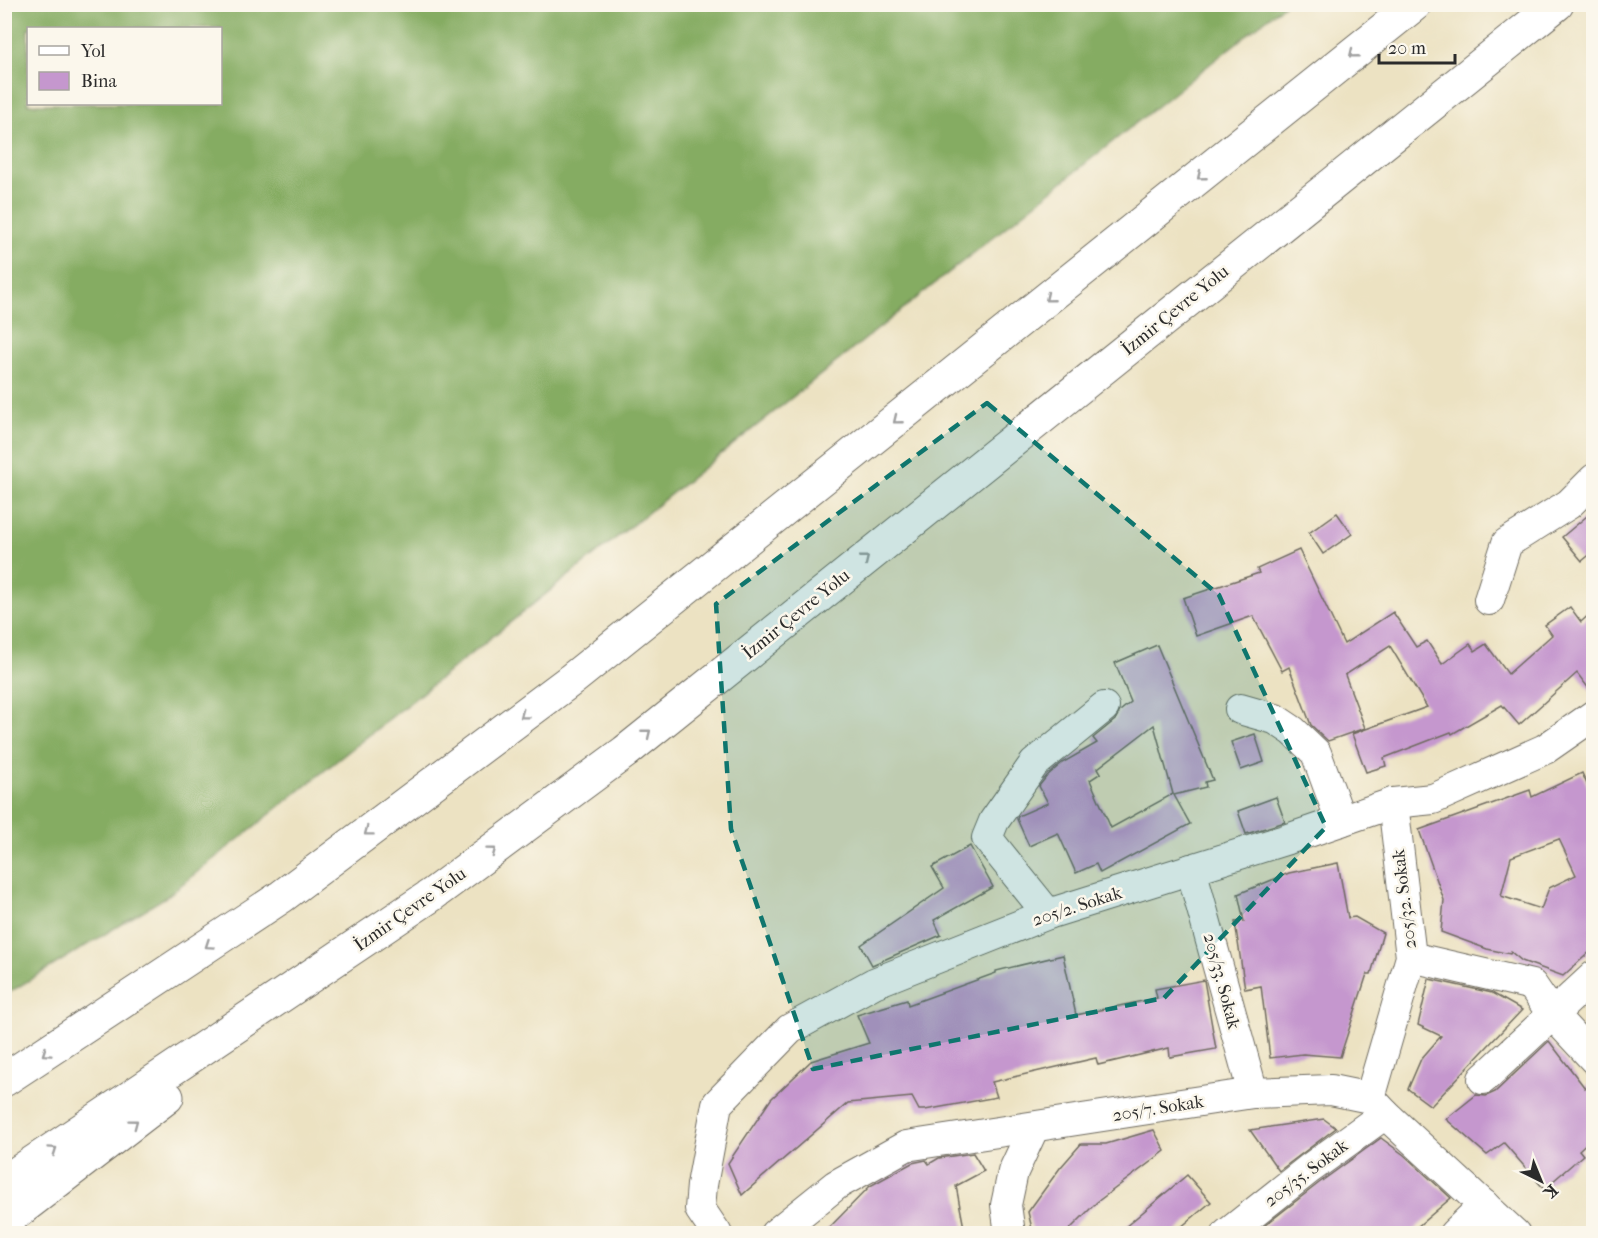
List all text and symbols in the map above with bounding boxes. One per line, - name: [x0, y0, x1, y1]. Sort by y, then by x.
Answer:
- legend: [27, 27, 222, 105]
- scale bar: [1379, 27, 1456, 65]
- text: 20 m: [1388, 38, 1426, 59]
- text: Yol: [80, 41, 106, 62]
- one-way arrow: [1349, 47, 1360, 58]
- text: Bina: [81, 71, 117, 92]
- one-way arrow: [1197, 169, 1208, 180]
- street label: İzmir Çevre Yolu: [1117, 260, 1234, 361]
- one-way arrow: [1045, 290, 1056, 301]
- one-way arrow: [892, 412, 903, 423]
- one-way arrow: [858, 555, 869, 566]
- street label: İzmir Çevre Yolu: [738, 564, 855, 665]
- one-way arrow: [519, 708, 530, 719]
- one-way arrow: [641, 730, 652, 741]
- one-way arrow: [363, 825, 374, 836]
- one-way arrow: [485, 847, 496, 858]
- street label: 205/32. Sokak: [1388, 847, 1421, 950]
- street label: İzmir Çevre Yolu: [350, 862, 471, 957]
- street label: 205/2. Sokak: [1030, 882, 1125, 931]
- street label: 205/33. Sokak: [1199, 931, 1245, 1032]
- one-way arrow: [204, 938, 215, 949]
- one-way arrow: [42, 1045, 52, 1057]
- street label: 205/7. Sokak: [1111, 1091, 1206, 1126]
- one-way arrow: [128, 1119, 139, 1130]
- street label: 205/35. Sokak: [1260, 1135, 1353, 1212]
- one-way arrow: [47, 1145, 57, 1157]
- north arrow: [1511, 1151, 1571, 1211]
- text: K: [1539, 1181, 1562, 1203]

